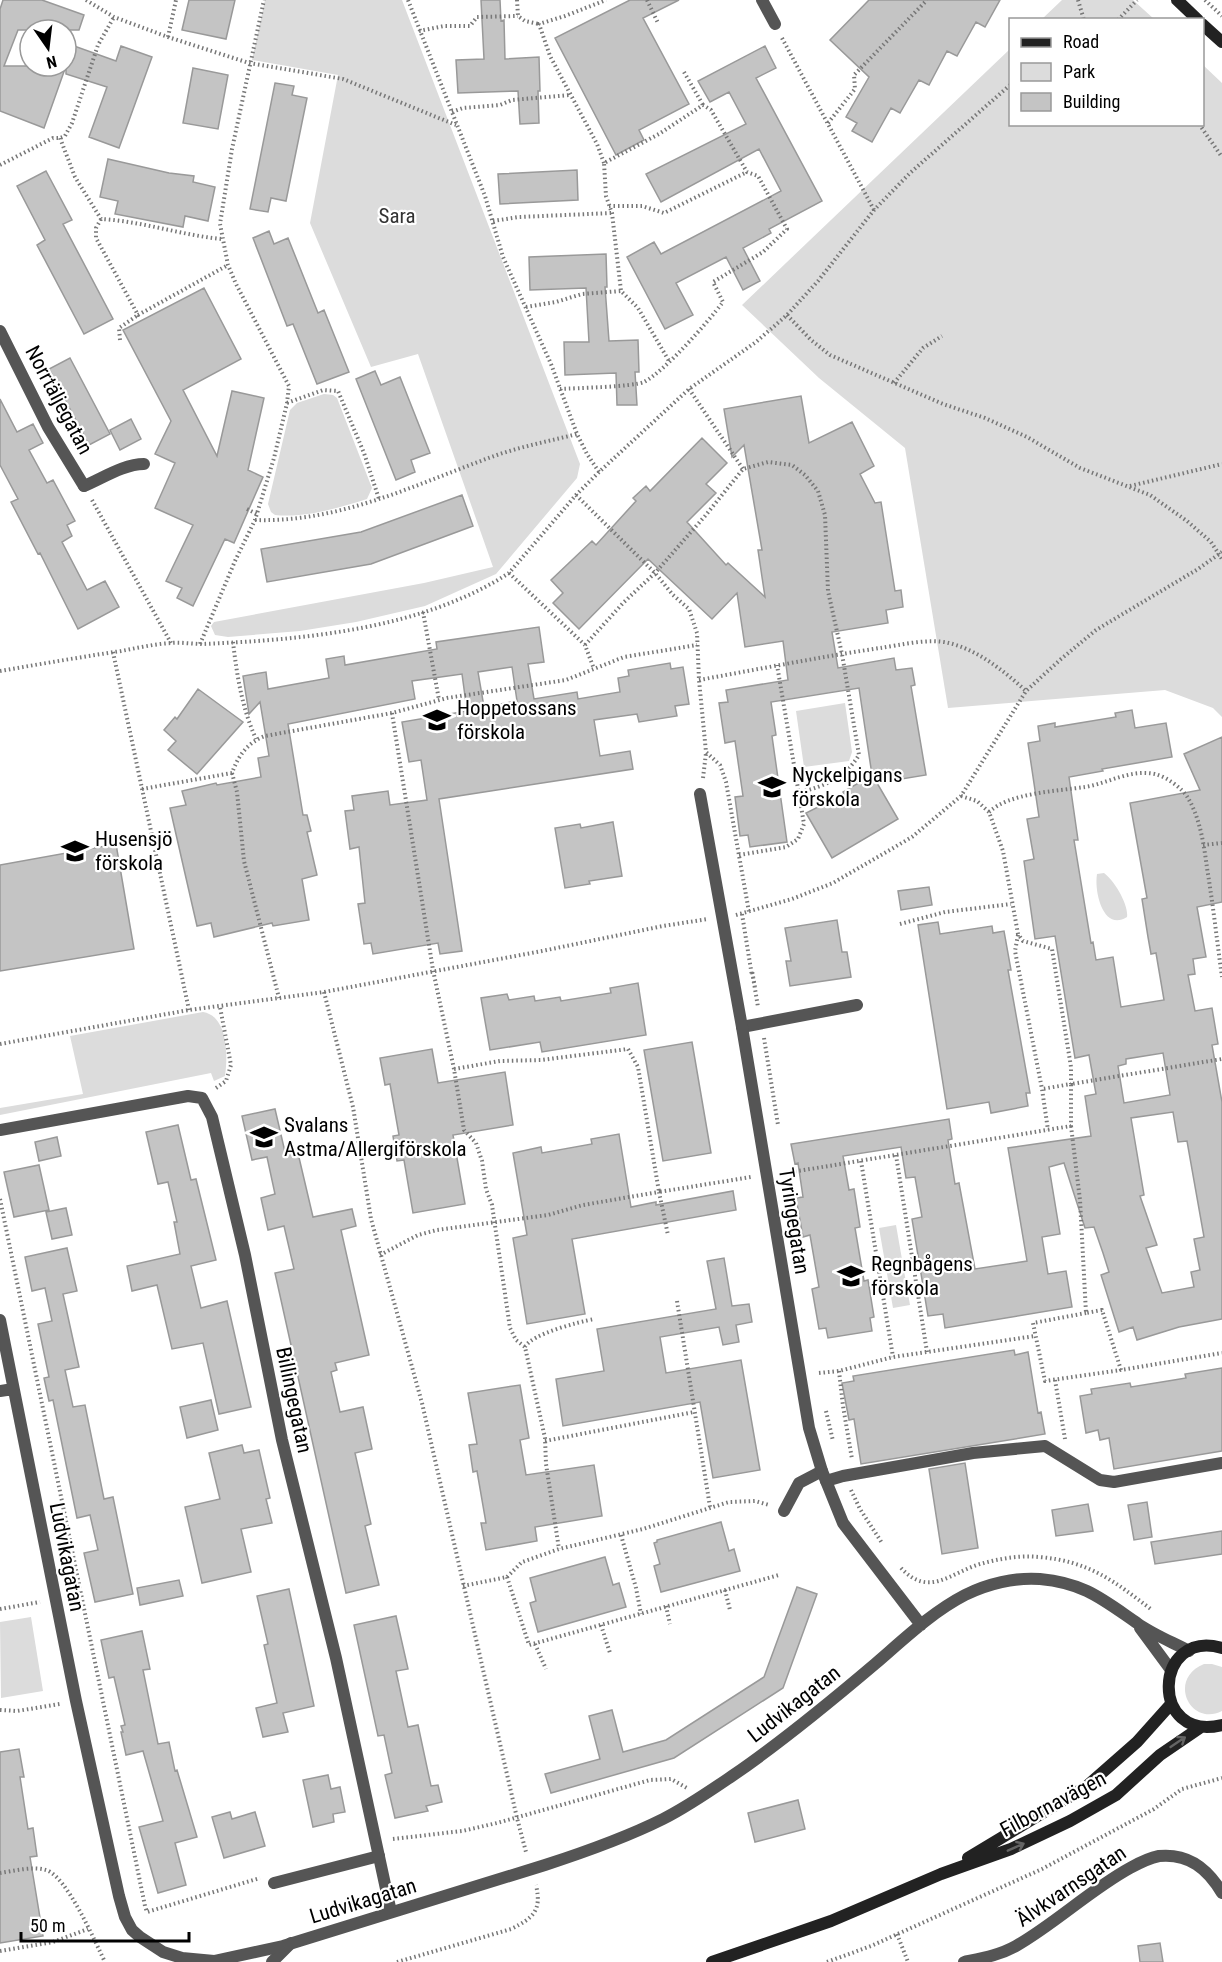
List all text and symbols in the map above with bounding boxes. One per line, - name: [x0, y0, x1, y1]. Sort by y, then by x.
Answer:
- north arrow: [18, 18, 78, 78]
- legend: [1009, 18, 1204, 126]
- text: Road: [1063, 31, 1099, 52]
- text: N: [44, 52, 59, 72]
- text: Park: [1063, 61, 1095, 82]
- text: Building: [1063, 91, 1120, 112]
- park label: Sara: [379, 204, 416, 228]
- street label: Norrtäljegatan: [20, 342, 98, 458]
- place label: Hoppetossans förskola: [457, 696, 577, 744]
- school or university icon: Hoppetossans förskola: [422, 705, 452, 735]
- place label: Nyckelpigans förskola: [792, 763, 903, 811]
- school or university icon: Nyckelpigans förskola: [757, 772, 787, 802]
- place label: Husensjö förskola: [95, 827, 173, 875]
- school or university icon: Husensjö förskola: [60, 836, 90, 866]
- place label: Svalans Astma/Allergiförskola: [284, 1113, 467, 1161]
- school or university icon: Svalans Astma/Allergiförskola: [249, 1122, 279, 1152]
- street label: Tyringegatan: [774, 1166, 814, 1276]
- place label: Regnbågens förskola: [871, 1252, 973, 1300]
- school or university icon: Regnbågens förskola: [836, 1261, 866, 1291]
- street label: Billingegatan: [271, 1345, 317, 1455]
- street label: Ludvikagatan: [45, 1501, 89, 1613]
- street label: Ludvikagatan: [743, 1661, 845, 1747]
- one-way arrow: [1170, 1736, 1186, 1748]
- street label: Filbornavägen: [996, 1766, 1110, 1842]
- one-way arrow: [1006, 1840, 1024, 1852]
- street label: Älvkvarnsgatan: [1012, 1840, 1130, 1932]
- street label: Ludvikagatan: [307, 1873, 419, 1929]
- scale bar: [21, 1905, 189, 1943]
- text: 50 m: [30, 1915, 65, 1936]

